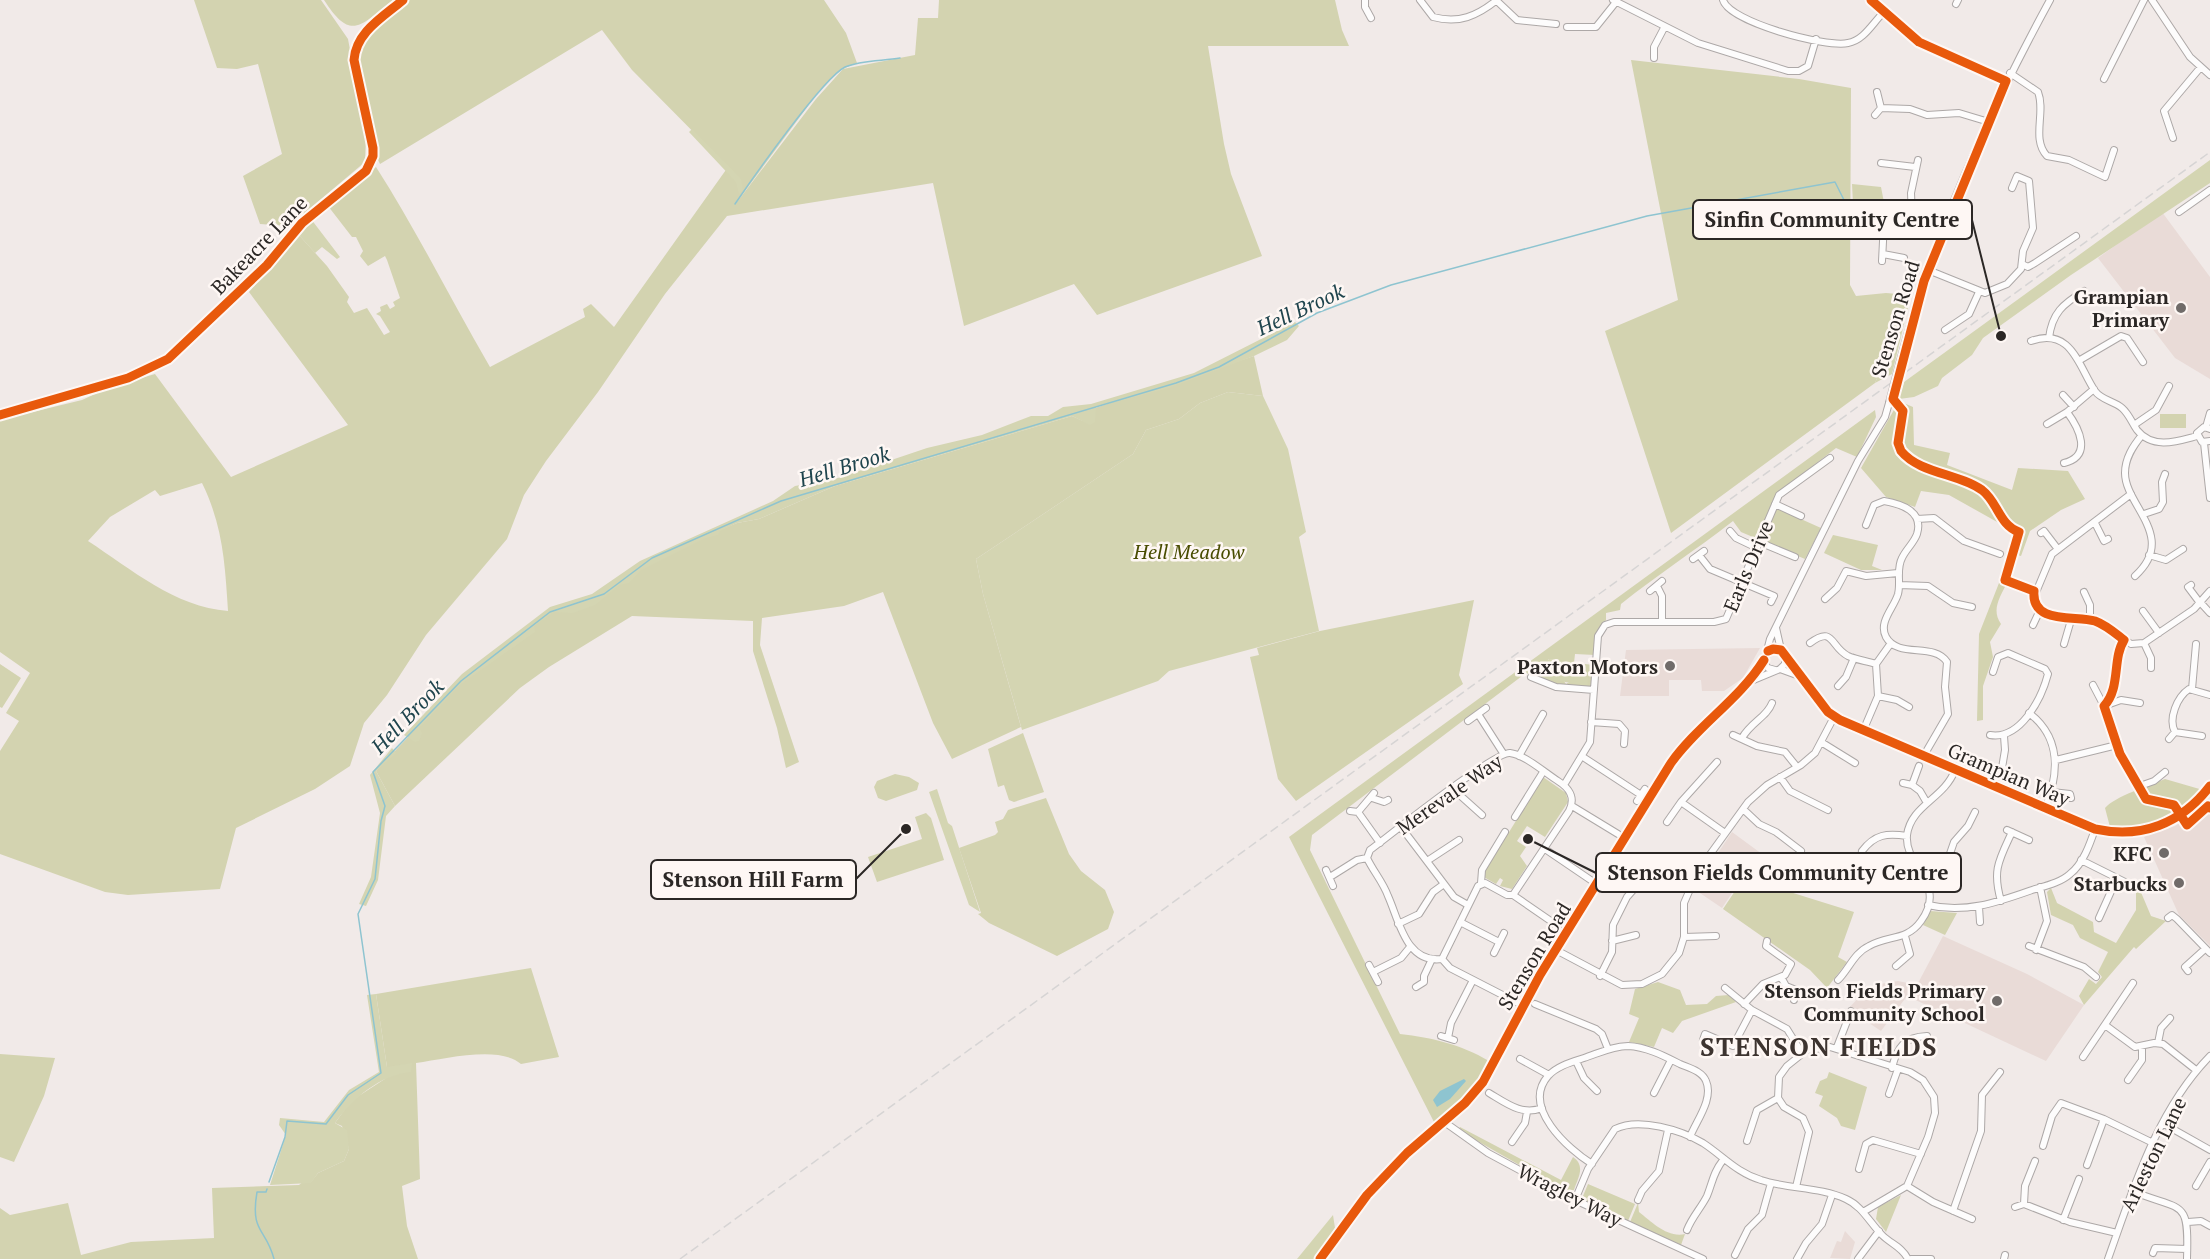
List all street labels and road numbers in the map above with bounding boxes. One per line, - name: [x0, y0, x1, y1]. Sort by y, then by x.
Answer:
- street label: Bakeacre Lane: [205, 190, 313, 300]
- street label: Stenson Road: [1864, 257, 1926, 381]
- street label: Earls Drive: [1717, 516, 1779, 616]
- street label: Grampian Way: [1944, 736, 2075, 812]
- street label: Merevale Way: [1391, 747, 1508, 840]
- street label: Stenson Road: [1491, 897, 1577, 1015]
- street label: Arleston Lane: [2114, 1092, 2192, 1216]
- street label: Wragley Way: [1513, 1157, 1628, 1233]

